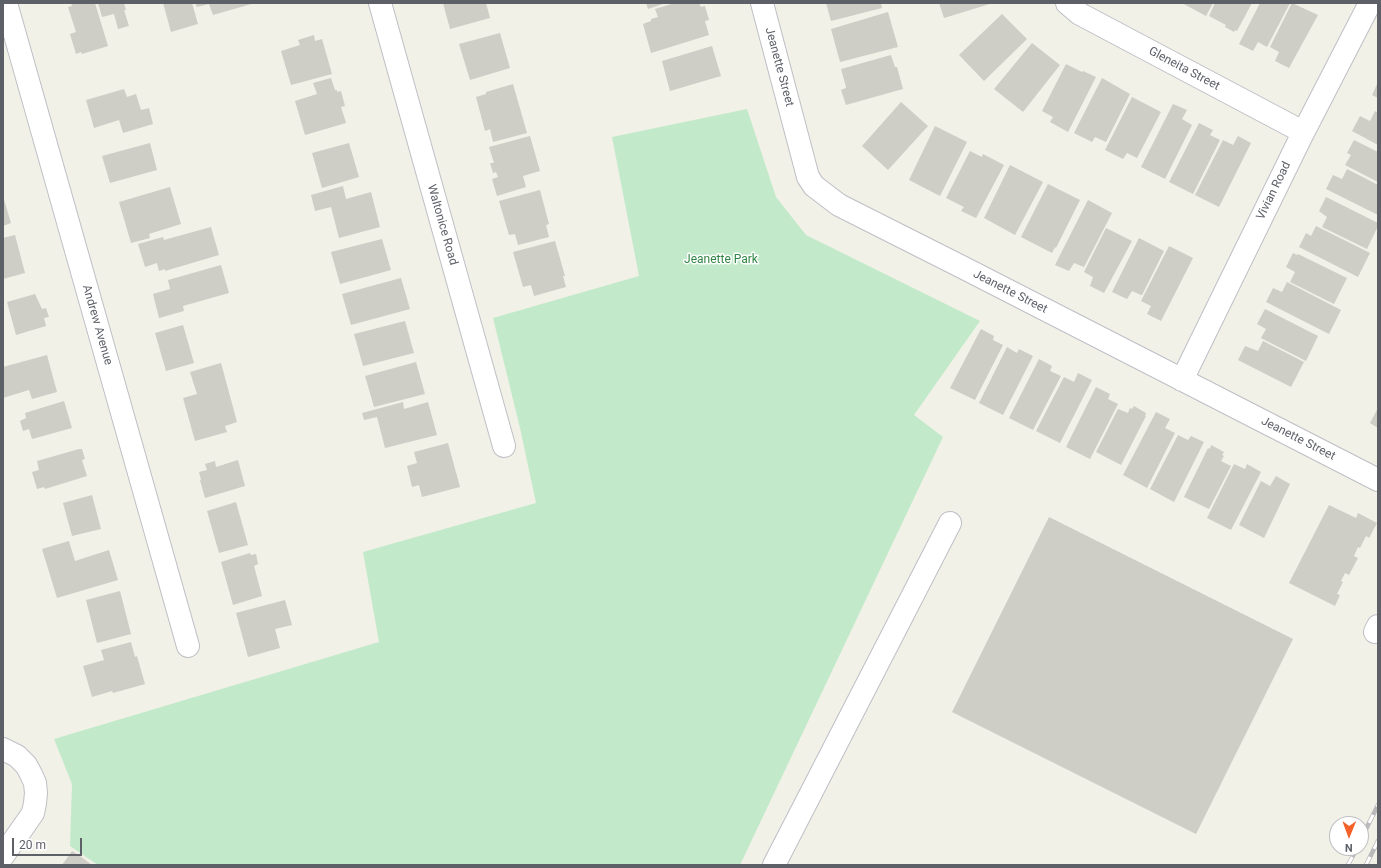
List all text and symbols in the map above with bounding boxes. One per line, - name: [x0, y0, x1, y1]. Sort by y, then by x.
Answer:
- street label: Jeanette Street: [762, 26, 796, 108]
- street label: Gleneita Street: [1146, 44, 1222, 94]
- street label: Vivian Road: [1254, 160, 1294, 222]
- street label: Waltonice Road: [424, 183, 460, 267]
- park label: Jeanette Park: [684, 253, 758, 267]
- street label: Jeanette Street: [970, 267, 1050, 317]
- street label: Andrew Avenue: [79, 283, 115, 367]
- street label: Jeanette Street: [1258, 414, 1338, 464]
- north arrow: [1329, 816, 1369, 856]
- scale bar: [14, 830, 84, 856]
- text: 20 m: [19, 838, 46, 852]
- text: N: [1345, 841, 1353, 854]

